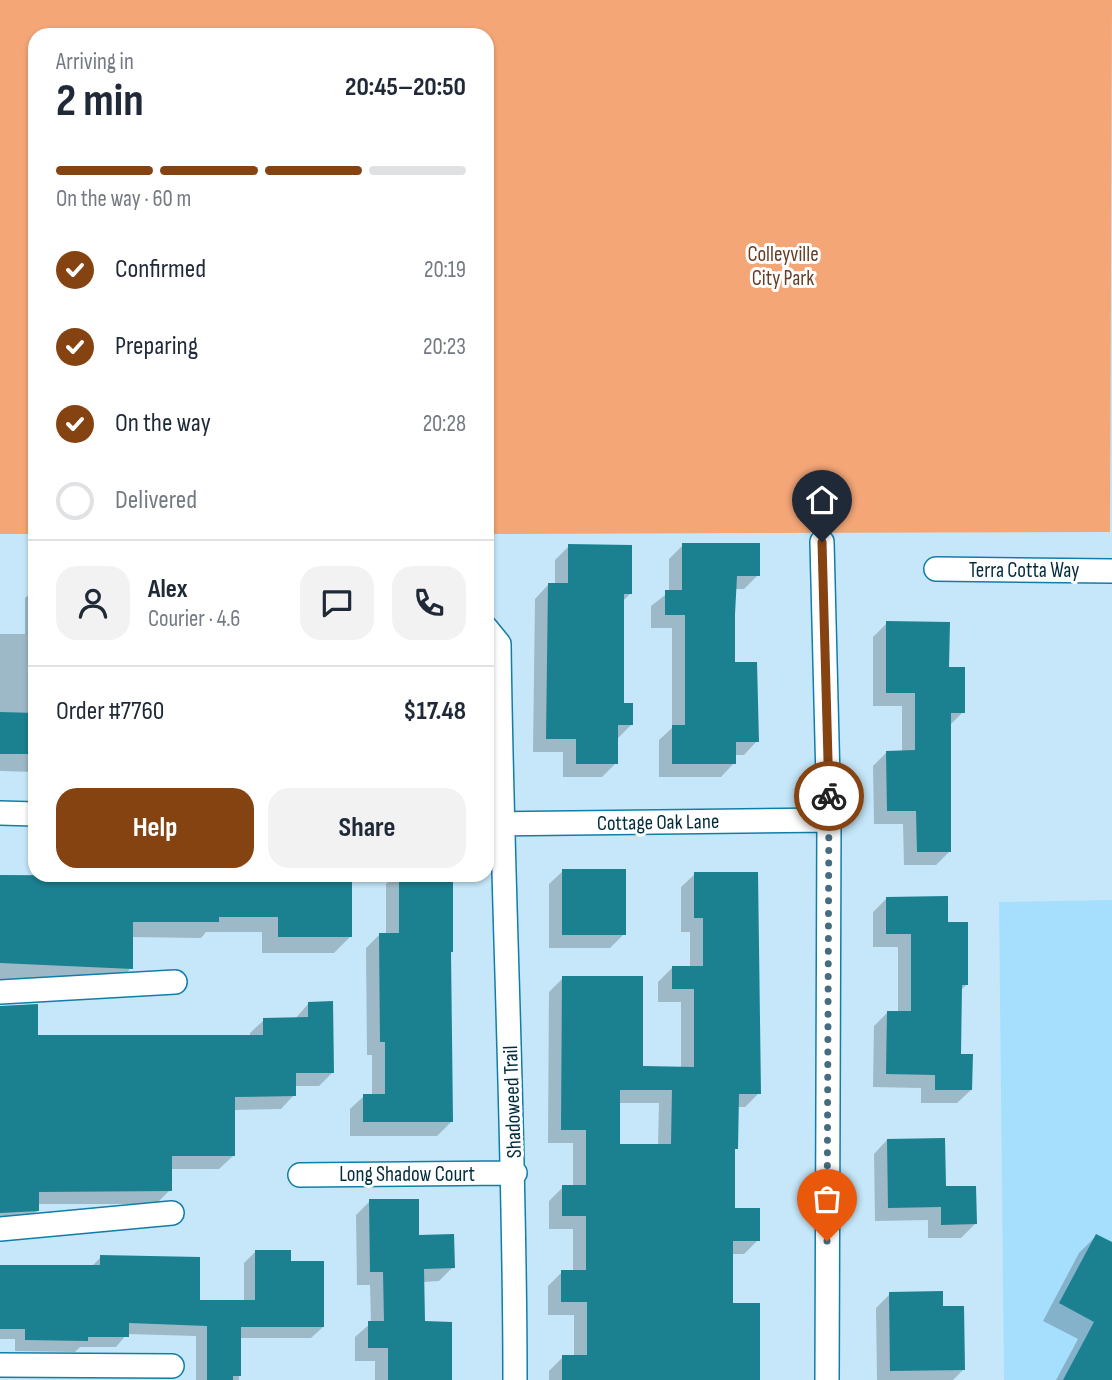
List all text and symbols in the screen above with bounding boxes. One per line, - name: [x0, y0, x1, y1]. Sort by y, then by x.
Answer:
- text: Arriving in: [56, 48, 134, 76]
- text: 20:45–20:50: [345, 72, 466, 103]
- text: 2 min: [56, 74, 144, 129]
- text: On the way · 60 m: [56, 185, 191, 213]
- park label: Colleyville City Park: [747, 242, 819, 291]
- icon: check: [56, 251, 94, 289]
- text: Confirmed: [115, 254, 206, 285]
- text: 20:19: [424, 256, 466, 284]
- icon: check: [56, 328, 94, 366]
- text: Preparing: [115, 331, 198, 362]
- text: 20:23: [423, 333, 466, 361]
- icon: check: [56, 405, 94, 443]
- text: On the way: [115, 408, 211, 439]
- text: 20:28: [423, 410, 466, 438]
- pin: [792, 470, 852, 542]
- icon: home: [803, 481, 841, 519]
- text: Delivered: [115, 485, 197, 516]
- street label: Terra Cotta Way: [969, 558, 1079, 583]
- button: person: [56, 566, 130, 640]
- button: chat: [300, 566, 374, 640]
- button: phone: [392, 566, 466, 640]
- text: Alex: [148, 574, 188, 605]
- text: Courier · 4.6: [148, 605, 240, 633]
- text: Order #7760: [56, 696, 164, 727]
- text: $17.48: [403, 696, 466, 727]
- courier: [794, 761, 864, 831]
- icon: bike: [810, 777, 848, 815]
- button: Help: [56, 788, 254, 868]
- button: Share: [268, 788, 466, 868]
- street label: Cottage Oak Lane: [597, 809, 719, 836]
- street label: Shadoweed Trail: [498, 1045, 527, 1159]
- street label: Long Shadow Court: [339, 1162, 475, 1187]
- pin: [797, 1169, 857, 1241]
- icon: bag: [808, 1180, 846, 1218]

